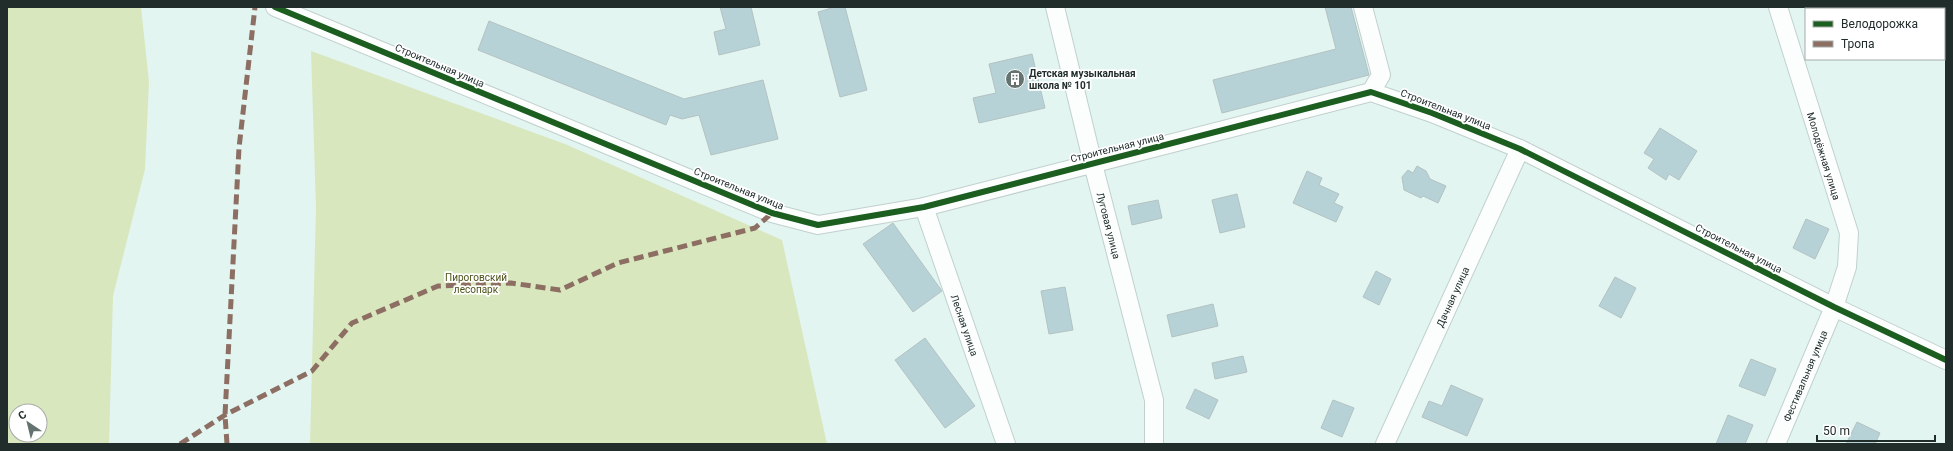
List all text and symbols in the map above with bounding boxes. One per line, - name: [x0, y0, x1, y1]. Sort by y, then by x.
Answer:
- legend: [1805, 8, 1945, 60]
- text: Велодорожка: [1841, 17, 1918, 31]
- text: Тропа: [1841, 37, 1875, 51]
- street label: Строительная улица: [393, 42, 486, 89]
- building icon: Детская музыкальная школа № 101: [1004, 68, 1026, 90]
- place label: Детская музыкальная школа № 101: [1029, 68, 1136, 91]
- street label: Строительная улица: [1399, 87, 1493, 132]
- street label: Молодёжная улица: [1805, 111, 1842, 201]
- street label: Строительная улица: [1069, 131, 1165, 164]
- street label: Строительная улица: [692, 165, 785, 212]
- street label: Луговая улица: [1095, 191, 1122, 260]
- street label: Строительная улица: [1694, 222, 1784, 275]
- street label: Дачная улица: [1434, 265, 1471, 329]
- park label: Пироговский лесопарк: [445, 272, 507, 295]
- street label: Лесная улица: [949, 293, 980, 357]
- street label: Фестивальная улица: [1780, 329, 1829, 423]
- north arrow: [8, 403, 48, 443]
- text: С: [16, 408, 29, 423]
- scale bar: [1817, 417, 1935, 443]
- text: 50 m: [1823, 424, 1850, 438]

